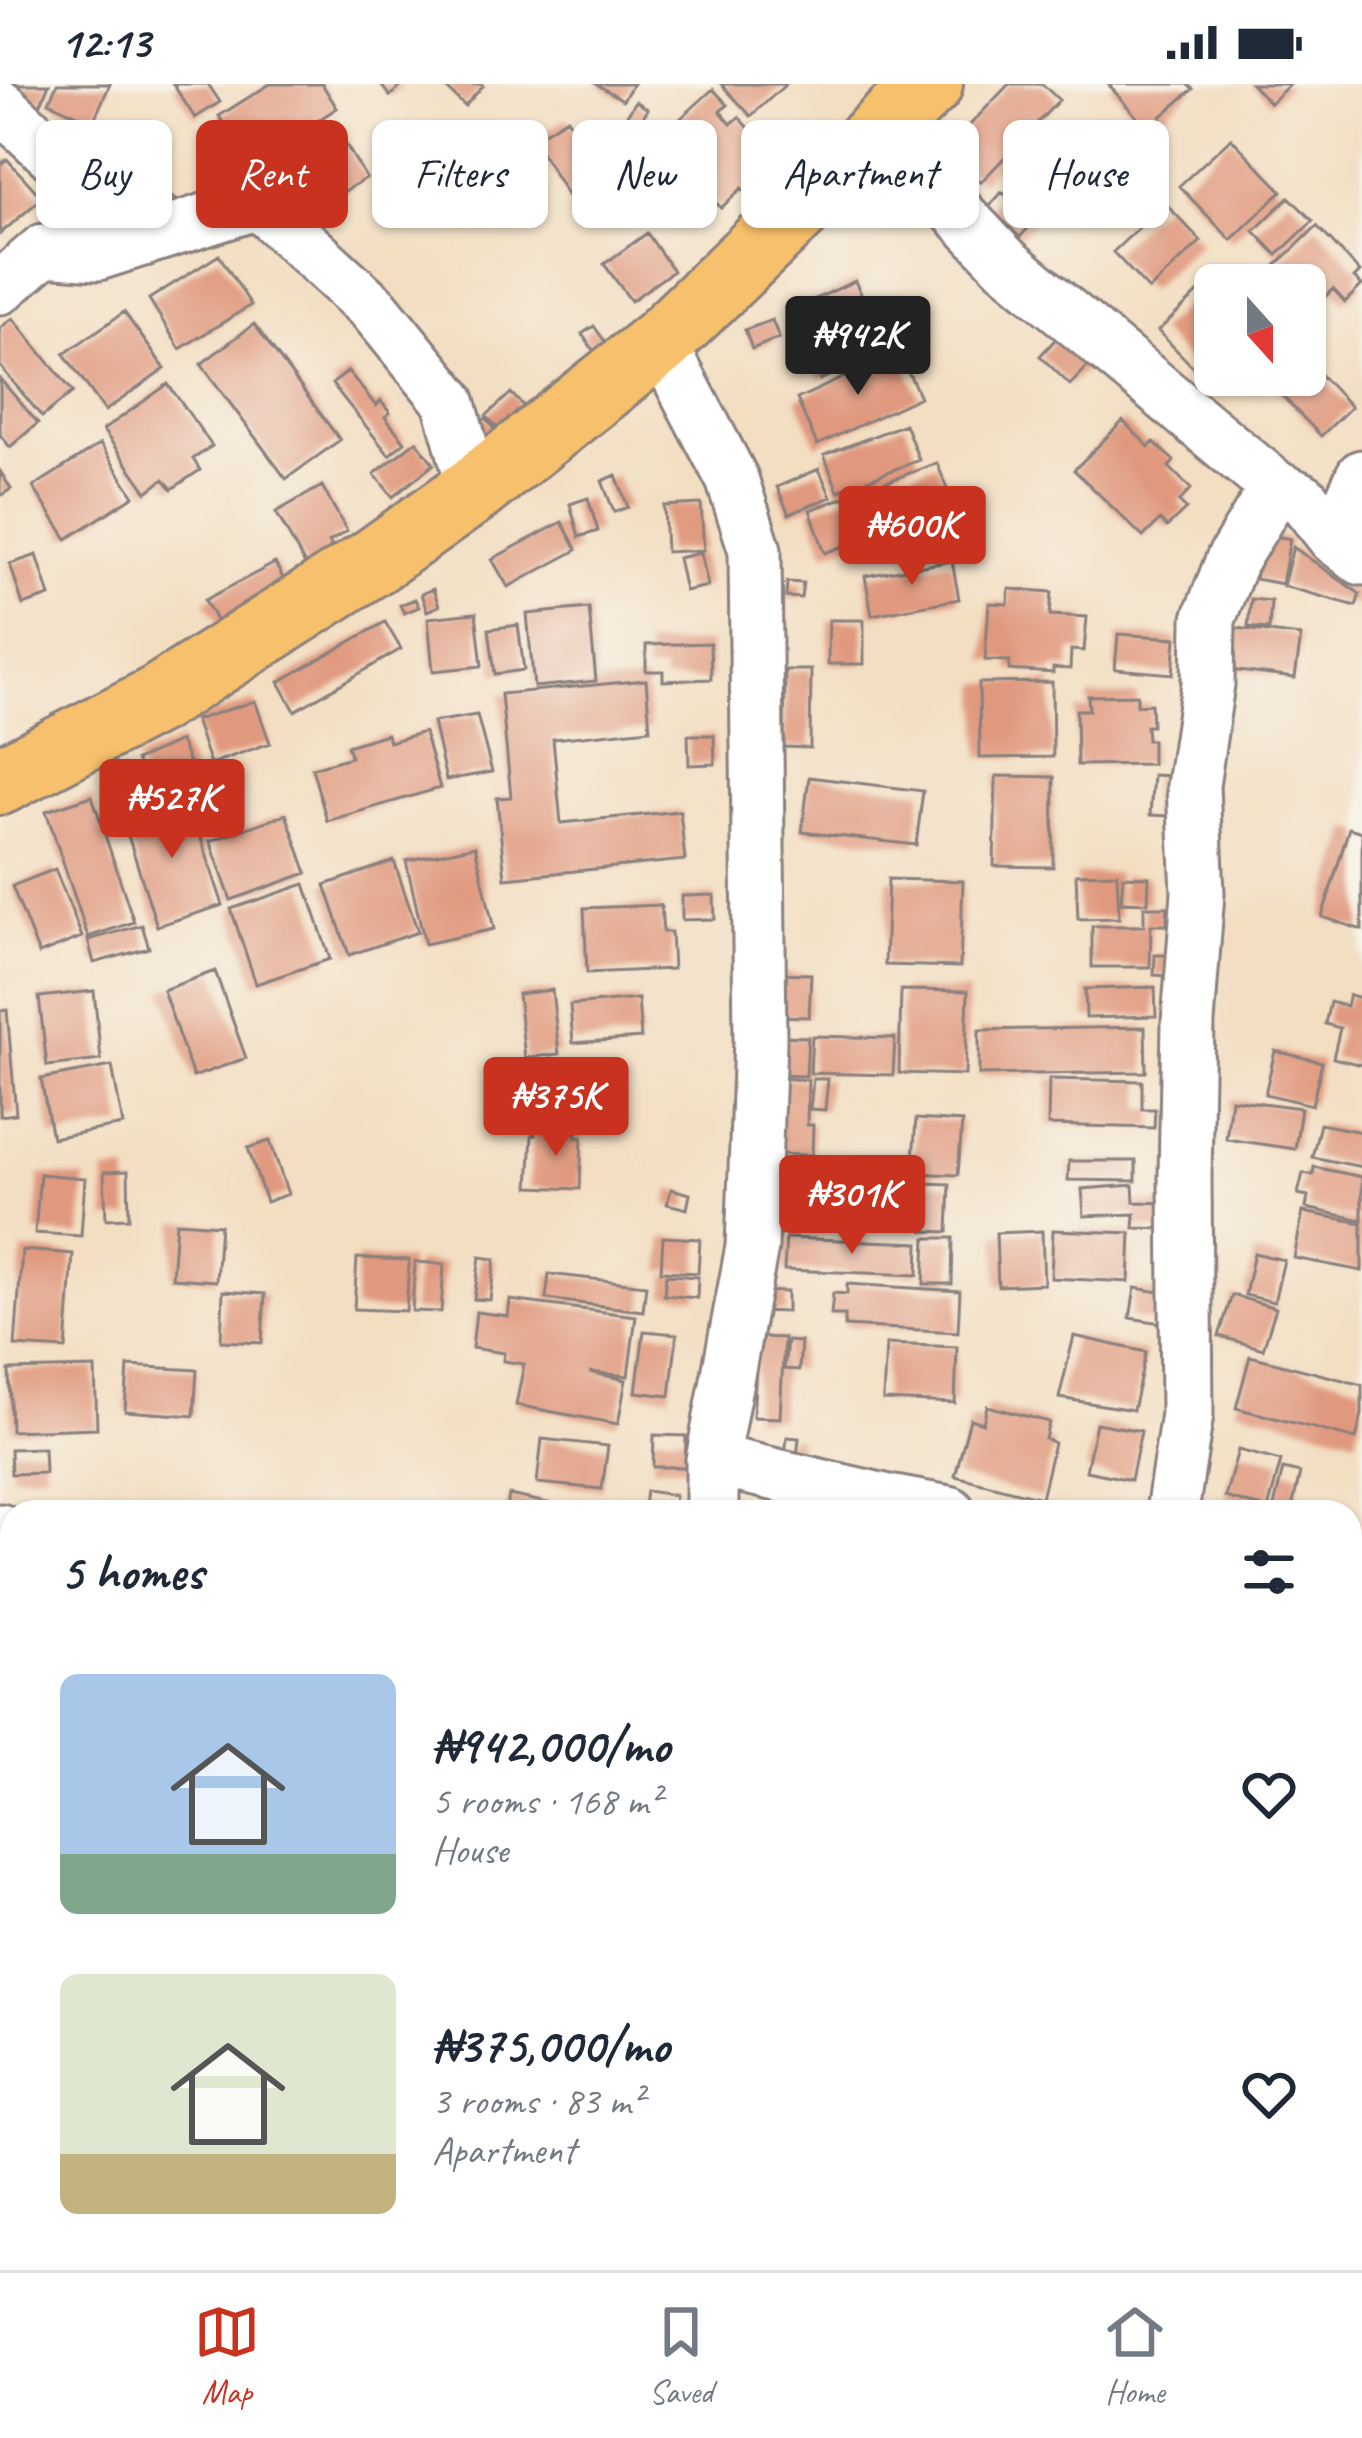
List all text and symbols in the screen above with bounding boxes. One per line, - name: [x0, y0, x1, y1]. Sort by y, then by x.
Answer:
- text: 12:13: [60, 14, 150, 71]
- chip: Buy: [36, 120, 172, 228]
- chip: Rent: [196, 120, 348, 228]
- chip: Filters: [372, 120, 548, 228]
- chip: New: [572, 120, 717, 228]
- chip: Apartment: [741, 120, 979, 228]
- chip: House: [1003, 120, 1169, 228]
- north arrow: [1194, 264, 1326, 396]
- map controls: [1194, 264, 1326, 396]
- pin: ₦942K: [774, 296, 942, 398]
- text: ₦942K: [812, 310, 904, 359]
- pin: ₦600K: [828, 486, 996, 588]
- text: ₦600K: [866, 500, 958, 549]
- pin: ₦527K: [88, 759, 256, 861]
- text: ₦527K: [127, 773, 217, 822]
- pin: ₦375K: [472, 1057, 640, 1159]
- text: ₦375K: [511, 1071, 601, 1120]
- pin: ₦301K: [768, 1155, 936, 1257]
- text: ₦301K: [806, 1169, 898, 1218]
- icon: filters: [1236, 1539, 1302, 1605]
- text: 5 homes: [60, 1540, 203, 1604]
- text: ₦942,000/mo: [432, 1713, 670, 1777]
- icon: home: [156, 1722, 300, 1866]
- icon: heart: [1236, 1761, 1302, 1827]
- text: 5 rooms · 168 m²: [432, 1777, 660, 1826]
- text: House: [432, 1826, 508, 1875]
- text: ₦375,000/mo: [432, 2013, 669, 2077]
- icon: home: [156, 2022, 300, 2166]
- icon: heart: [1236, 2061, 1302, 2127]
- text: 3 rooms · 83 m²: [432, 2077, 643, 2126]
- text: Apartment: [432, 2126, 575, 2175]
- tab: Map: [194, 2299, 260, 2413]
- tab: Saved: [648, 2299, 714, 2413]
- tab: Home: [1102, 2299, 1168, 2413]

